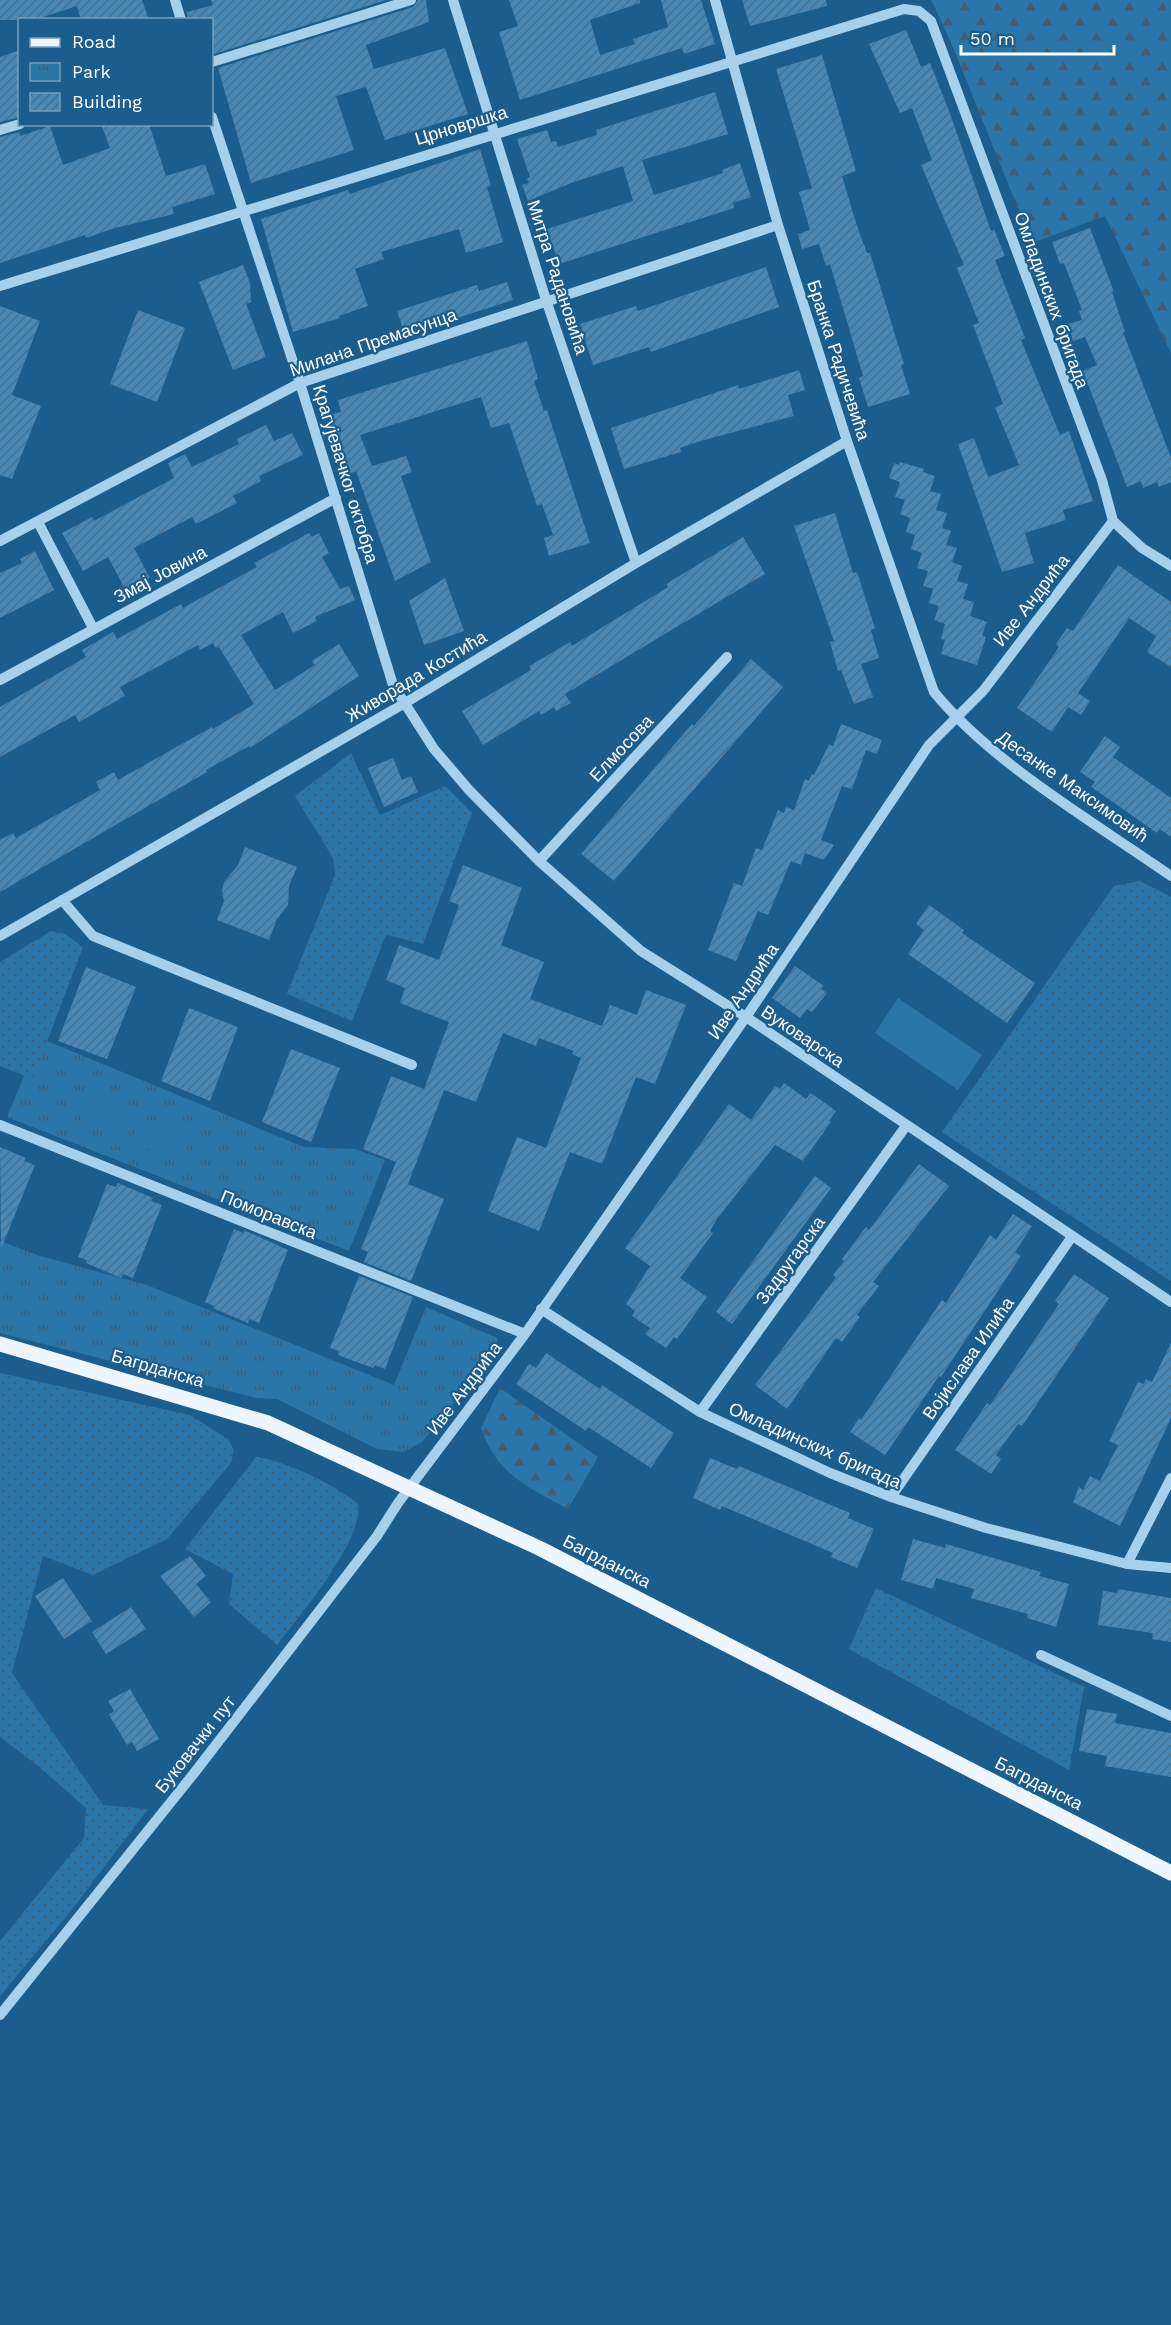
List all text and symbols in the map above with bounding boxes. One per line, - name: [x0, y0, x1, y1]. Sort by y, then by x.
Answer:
- legend: [18, 18, 213, 126]
- scale bar: [961, 18, 1114, 56]
- text: 50 m: [970, 28, 1015, 49]
- text: Road: [72, 31, 116, 52]
- text: Park: [72, 61, 111, 82]
- text: Building: [72, 91, 142, 112]
- street label: Црновршка: [412, 101, 511, 149]
- street label: Митра Радановића: [523, 197, 593, 358]
- street label: Омладинских бригада: [1010, 209, 1094, 392]
- street label: Бранка Радичевића: [803, 277, 875, 444]
- street label: Милана Премасунца: [287, 303, 460, 380]
- street label: Крагујевачког октобра: [309, 382, 383, 567]
- street label: Змај Јовина: [110, 540, 211, 607]
- street label: Иве Андрића: [989, 549, 1074, 650]
- street label: Живорада Костића: [342, 625, 491, 726]
- street label: Елмосова: [585, 710, 658, 786]
- street label: Десанке Максимовић: [993, 726, 1153, 846]
- street label: Иве Андрића: [703, 938, 783, 1043]
- street label: Вуковарска: [758, 1001, 849, 1072]
- street label: Поморавска: [218, 1185, 321, 1243]
- street label: Задругарска: [751, 1211, 830, 1308]
- street label: Војислава Илића: [918, 1292, 1019, 1423]
- street label: Иве Андрића: [422, 1337, 506, 1439]
- street label: Багрданска: [109, 1345, 208, 1392]
- street label: Омладинских бригада: [726, 1397, 905, 1493]
- street label: Багрданска: [560, 1530, 655, 1593]
- street label: Буковачки пут: [150, 1691, 240, 1797]
- street label: Багрданска: [992, 1752, 1087, 1815]

